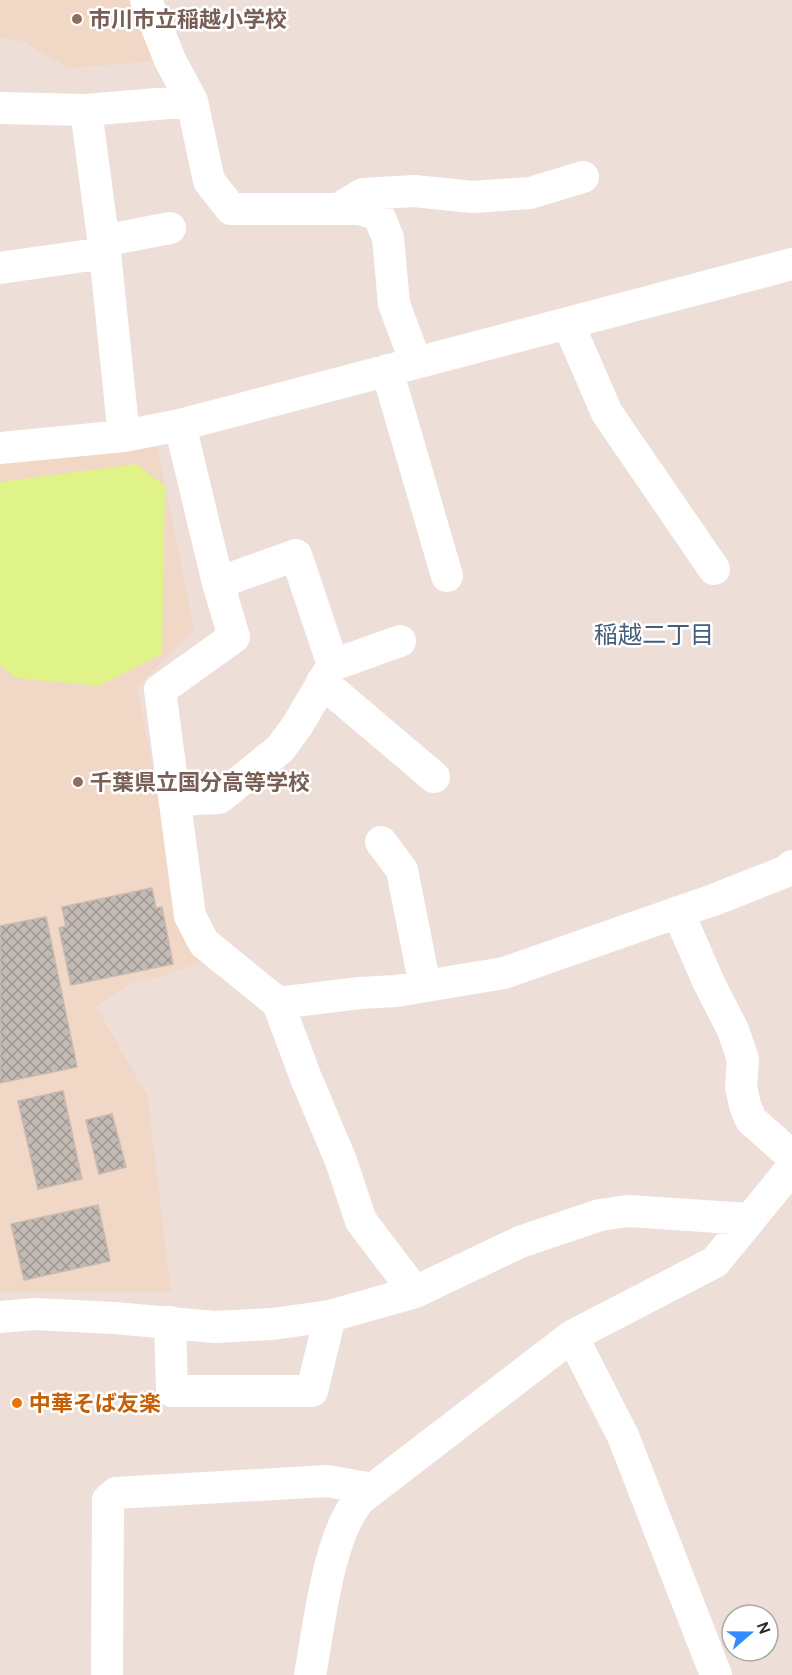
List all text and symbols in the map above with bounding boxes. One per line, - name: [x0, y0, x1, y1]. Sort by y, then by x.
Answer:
- place label: 市川市立稲越小学校: [89, 6, 287, 33]
- marker: 市川市立稲越小学校: [70, 12, 84, 26]
- district label: 稲越二丁目: [594, 620, 714, 649]
- place label: 千葉県立国分高等学校: [90, 769, 310, 796]
- marker: 千葉県立国分高等学校: [71, 775, 85, 789]
- place label: 中華そば友楽: [29, 1390, 161, 1417]
- marker: 中華そば友楽: [10, 1396, 24, 1410]
- north arrow: [720, 1603, 780, 1663]
- text: N: [753, 1619, 774, 1637]

